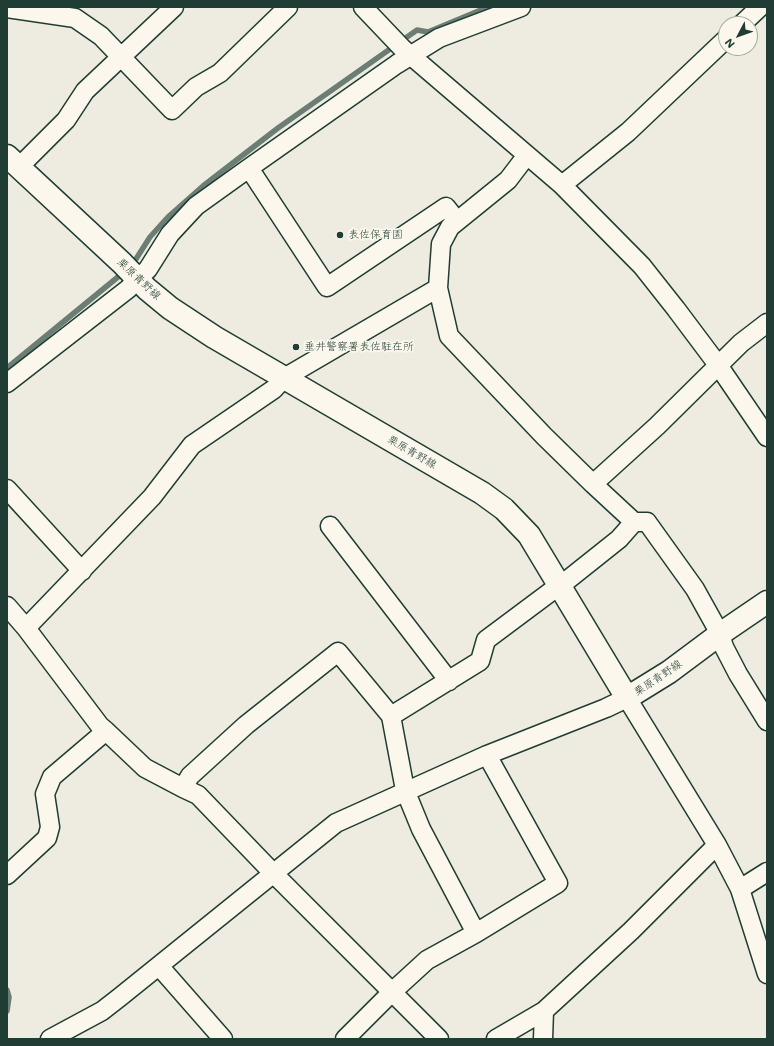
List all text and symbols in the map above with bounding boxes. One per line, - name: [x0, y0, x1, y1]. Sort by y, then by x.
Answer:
- north arrow: [718, 16, 758, 56]
- text: N: [721, 35, 738, 52]
- place label: 表佐保育園: [348, 228, 403, 242]
- marker: 表佐保育園: [335, 230, 345, 240]
- street label: 栗原青野線: [114, 255, 164, 303]
- place label: 垂井警察署表佐駐在所: [304, 340, 414, 354]
- marker: 垂井警察署表佐駐在所: [291, 342, 301, 352]
- street label: 栗原青野線: [385, 433, 439, 471]
- street label: 栗原青野線: [632, 657, 684, 699]

